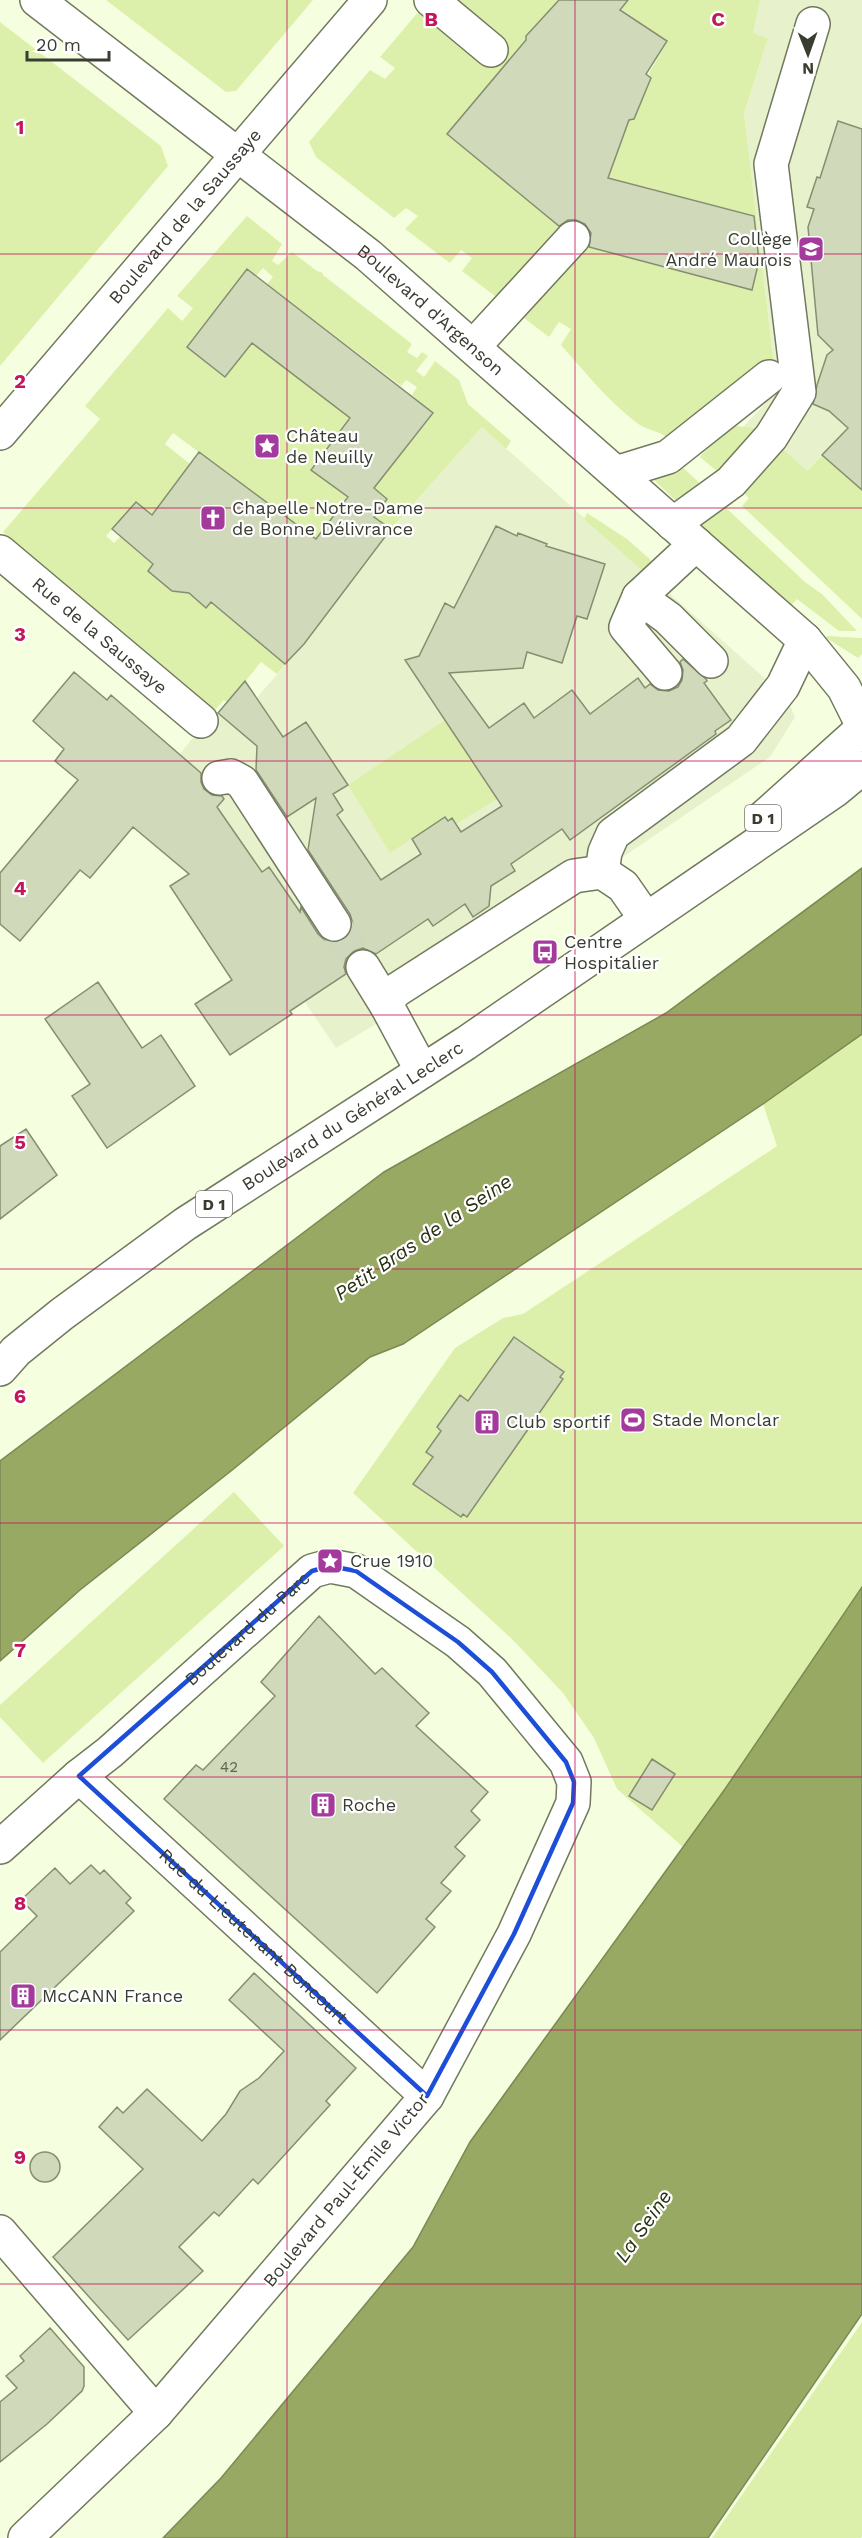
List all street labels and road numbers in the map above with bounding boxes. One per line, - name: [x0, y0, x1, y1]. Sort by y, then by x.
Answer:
- street label: Boulevard de la Saussaye: [104, 124, 265, 308]
- street label: Boulevard d'Argenson: [353, 240, 508, 380]
- street label: Rue de la Saussaye: [28, 573, 172, 698]
- road number: D 1: [745, 805, 781, 831]
- street label: Boulevard du Général Leclerc: [238, 1037, 467, 1195]
- road number: D 1: [196, 1191, 232, 1217]
- street label: Boulevard du Parc: [181, 1567, 314, 1690]
- street label: Rue du Lieutenant Boncourt: [155, 1844, 353, 2028]
- street label: Boulevard Paul-Émile Victor: [258, 2089, 433, 2291]

